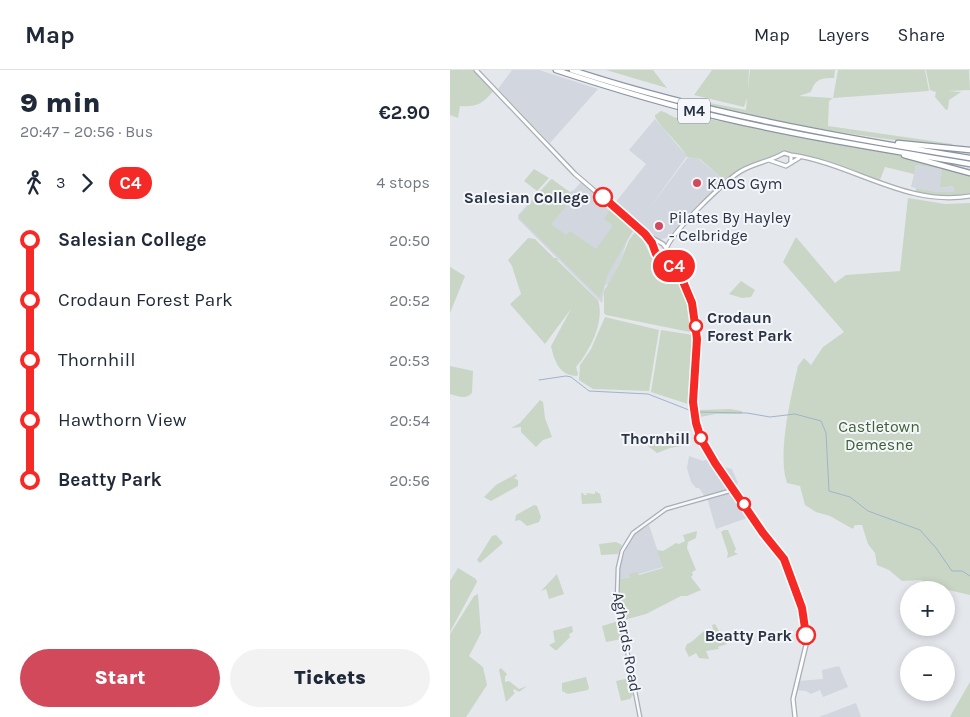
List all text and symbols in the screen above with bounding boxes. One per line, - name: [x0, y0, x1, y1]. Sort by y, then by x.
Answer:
- text: Map: [25, 21, 75, 49]
- text: Map: [754, 24, 790, 46]
- text: Layers: [818, 24, 870, 46]
- text: Share: [898, 24, 945, 46]
- text: 9 min: [20, 86, 101, 119]
- road number: M4: [678, 98, 710, 124]
- text: €2.90: [379, 102, 430, 124]
- text: 20:47 – 20:56 · Bus: [20, 122, 153, 141]
- icon: walk: [20, 169, 48, 197]
- icon: forward: [73, 169, 101, 197]
- text: C4: [119, 172, 142, 194]
- text: 3: [56, 173, 65, 192]
- text: 4 stops: [376, 173, 430, 192]
- place label: KAOS Gym: [707, 174, 782, 193]
- marker: KAOS Gym: [691, 177, 703, 189]
- marker: Salesian College: [593, 187, 613, 207]
- place label: Salesian College: [464, 188, 589, 207]
- place label: Pilates By Hayley - Celbridge: [669, 208, 791, 245]
- marker: Pilates By Hayley - Celbridge: [653, 220, 665, 232]
- text: Salesian College: [58, 229, 207, 251]
- text: 20:50: [389, 231, 430, 250]
- line badge: C4: [652, 250, 696, 282]
- text: C4: [663, 255, 685, 277]
- text: Crodaun Forest Park: [58, 289, 233, 311]
- text: 20:52: [389, 291, 430, 310]
- place label: Crodaun Forest Park: [707, 308, 793, 345]
- marker: Crodaun Forest Park: [689, 319, 703, 333]
- text: Thornhill: [58, 349, 135, 371]
- text: 20:53: [389, 351, 430, 370]
- text: Hawthorn View: [58, 409, 187, 431]
- text: 20:54: [390, 411, 430, 430]
- park label: Castletown Demesne: [838, 417, 920, 454]
- place label: Thornhill: [621, 429, 690, 448]
- marker: Thornhill: [694, 431, 708, 445]
- text: Beatty Park: [58, 469, 162, 491]
- text: 20:56: [389, 471, 430, 490]
- unlabelled marker: [737, 497, 751, 511]
- map controls: [900, 581, 955, 701]
- button: +: [900, 581, 955, 636]
- street label: Aghards Road: [609, 591, 645, 693]
- marker: Beatty Park: [796, 625, 816, 645]
- place label: Beatty Park: [705, 626, 793, 645]
- button: −: [900, 646, 955, 701]
- button: Start: [20, 649, 220, 707]
- button: Tickets: [230, 649, 430, 707]

